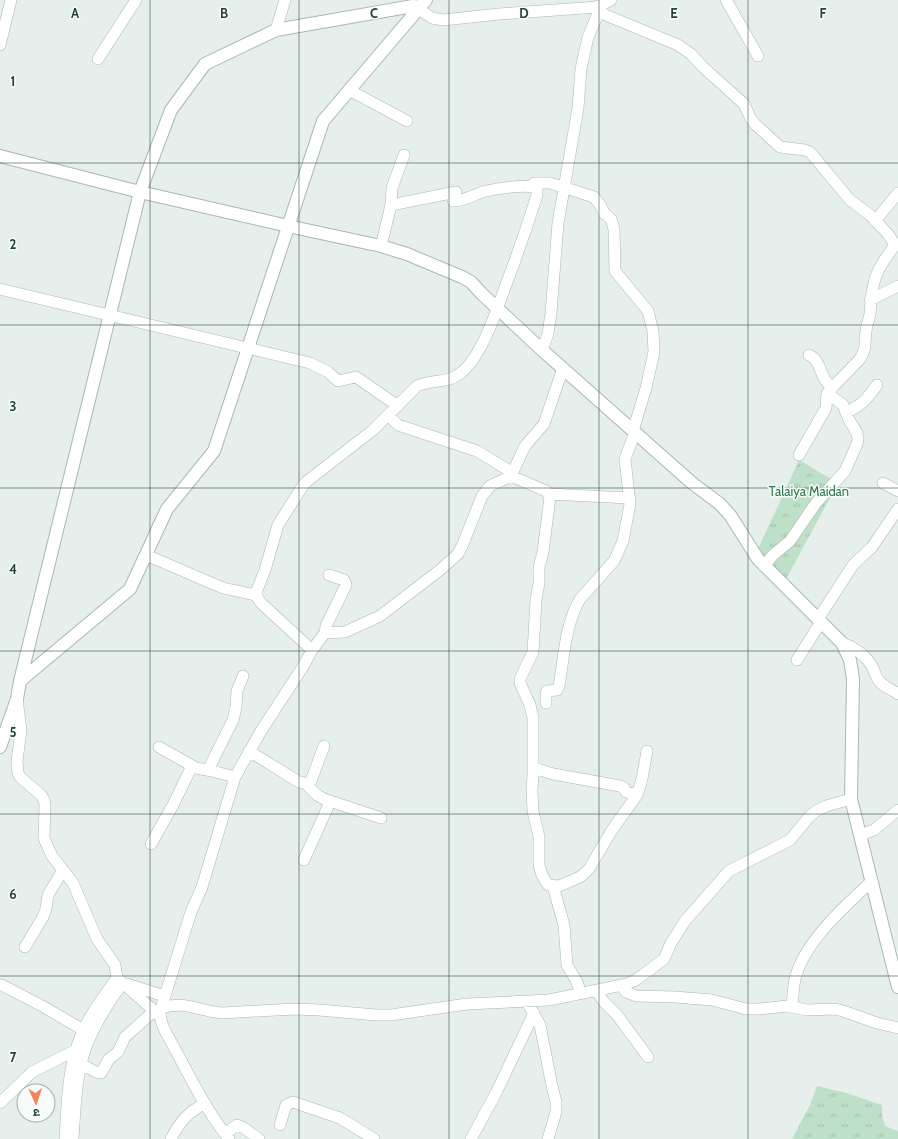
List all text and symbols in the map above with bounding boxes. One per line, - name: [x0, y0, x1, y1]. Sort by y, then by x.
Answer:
- text: A: [71, 5, 80, 21]
- text: B: [220, 5, 228, 21]
- text: C: [370, 5, 378, 21]
- text: D: [519, 5, 529, 21]
- text: E: [670, 5, 678, 21]
- text: F: [820, 5, 827, 21]
- text: 1: [11, 73, 15, 89]
- text: 2: [10, 236, 17, 252]
- text: 3: [9, 398, 17, 414]
- park label: Talaiya Maidan: [769, 483, 849, 499]
- text: 4: [9, 561, 17, 577]
- text: 5: [10, 724, 17, 740]
- text: 6: [9, 886, 17, 902]
- text: 7: [10, 1049, 17, 1065]
- north arrow: [16, 1083, 56, 1123]
- text: उ: [32, 1106, 40, 1120]

